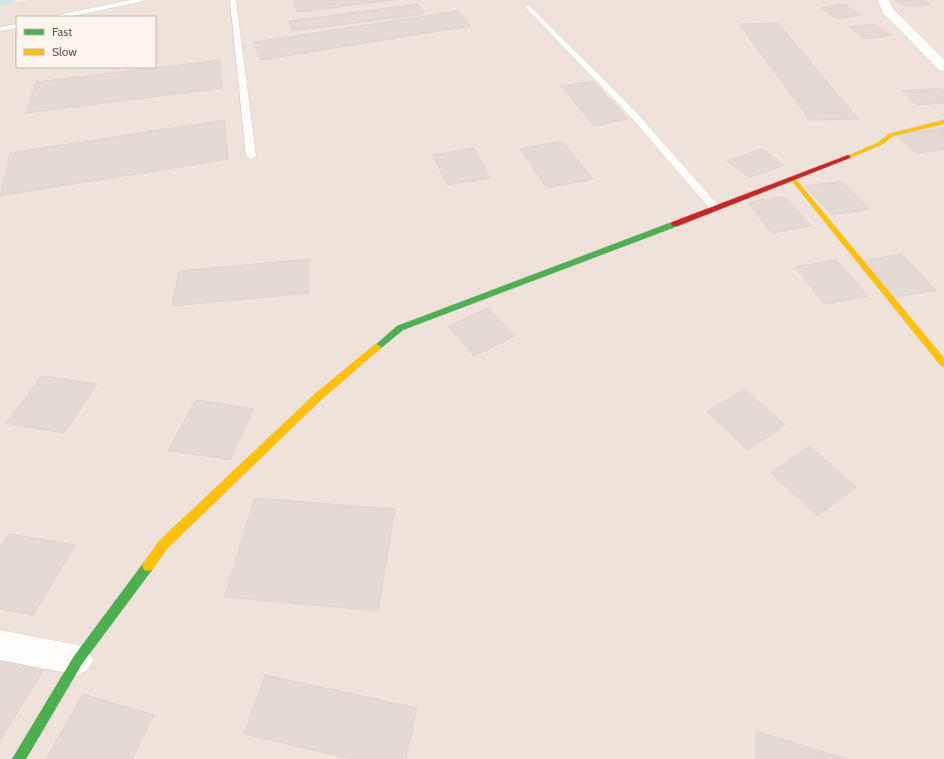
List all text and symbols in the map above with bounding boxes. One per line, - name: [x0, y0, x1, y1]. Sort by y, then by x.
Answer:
- legend: [16, 16, 156, 68]
- text: Fast: [52, 24, 72, 39]
- text: Slow: [52, 44, 77, 59]

